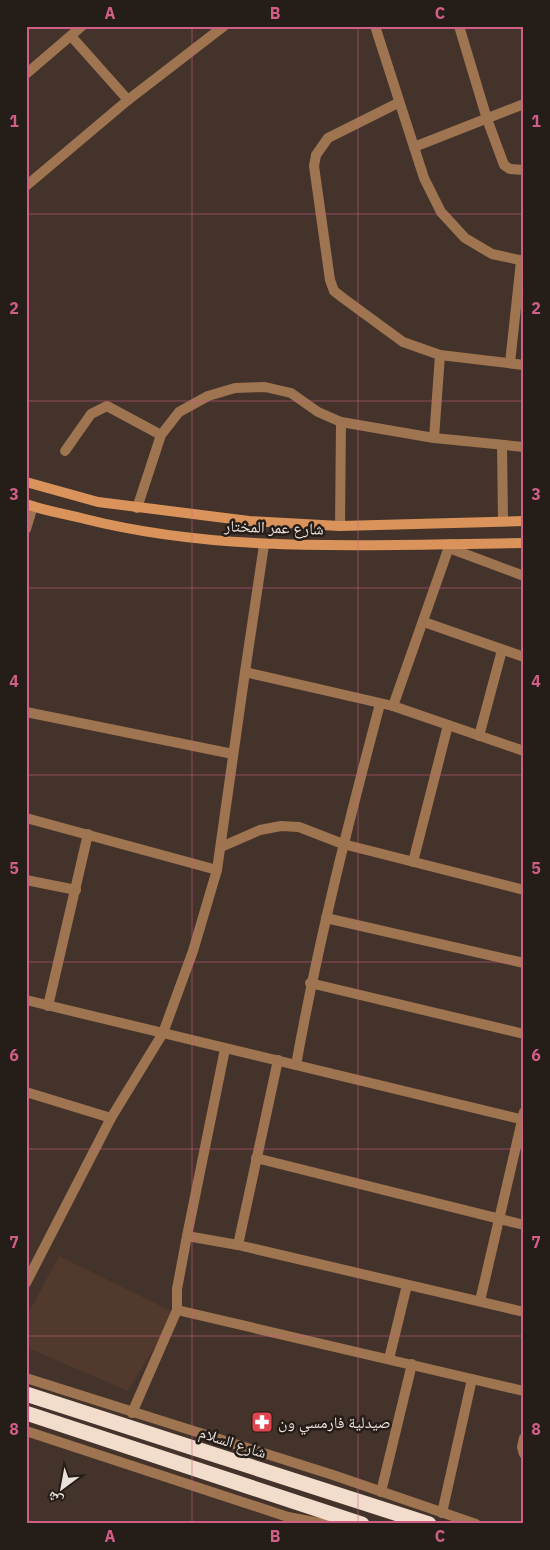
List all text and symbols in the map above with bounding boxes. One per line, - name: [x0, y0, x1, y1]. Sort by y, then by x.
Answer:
- text: A: [105, 3, 116, 23]
- text: B: [270, 3, 281, 23]
- text: C: [435, 3, 445, 23]
- text: 1: [9, 111, 19, 131]
- text: 1: [531, 111, 541, 131]
- text: 2: [9, 298, 19, 318]
- text: 2: [531, 298, 541, 318]
- text: 3: [9, 484, 19, 504]
- text: 3: [531, 484, 541, 504]
- street label: شارع عمر المختار: [223, 515, 324, 540]
- text: 4: [9, 671, 19, 691]
- text: 4: [531, 671, 541, 691]
- text: 5: [9, 858, 19, 878]
- text: 5: [531, 858, 541, 878]
- text: 6: [9, 1045, 19, 1065]
- text: 6: [531, 1045, 541, 1065]
- text: 7: [9, 1232, 19, 1252]
- text: 7: [531, 1232, 541, 1252]
- pharmacy icon: صيدلية فارمسي ون: [250, 1410, 274, 1434]
- place label: صيدلية فارمسي ون: [278, 1412, 391, 1435]
- text: 8: [9, 1419, 19, 1439]
- text: 8: [531, 1419, 541, 1439]
- street label: شارع السلام: [197, 1422, 269, 1463]
- north arrow: [38, 1462, 88, 1512]
- text: ش: [44, 1487, 66, 1511]
- text: A: [105, 1526, 116, 1546]
- text: B: [270, 1526, 281, 1546]
- text: C: [435, 1526, 445, 1546]

